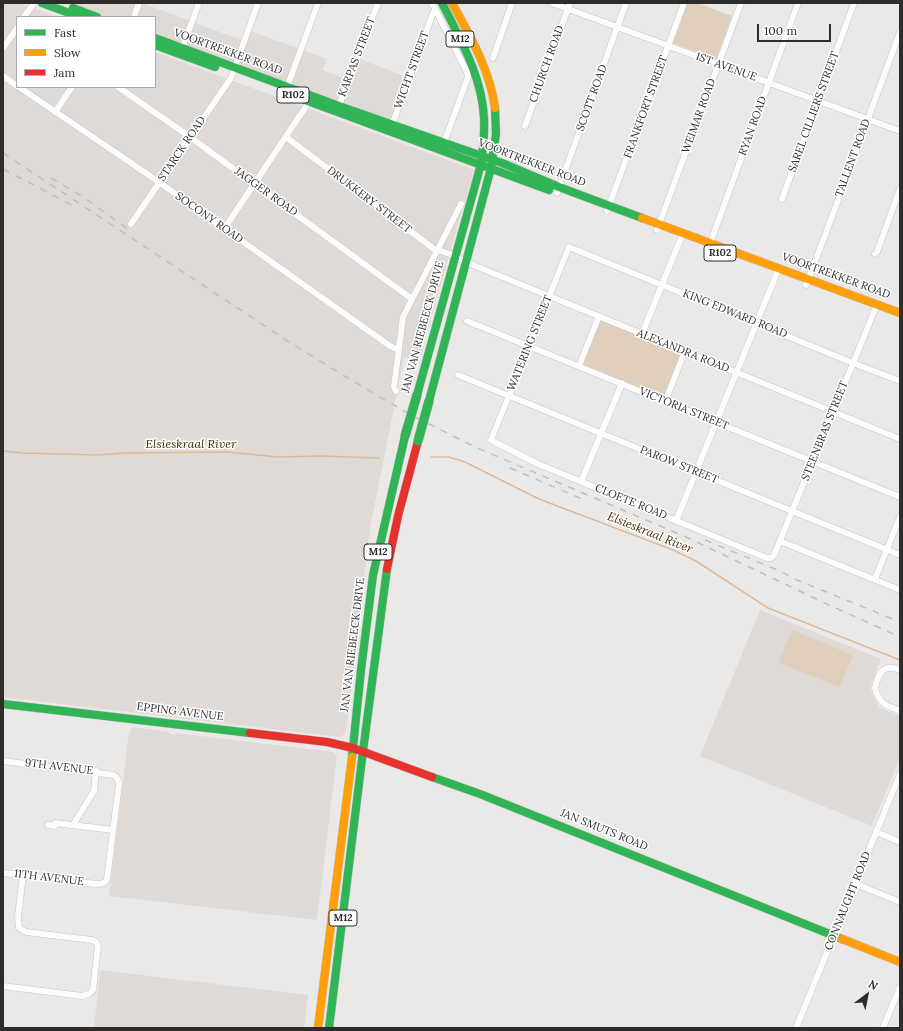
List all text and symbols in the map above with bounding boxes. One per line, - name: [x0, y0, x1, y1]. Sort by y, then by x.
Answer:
- street label: KARPAS STREET: [336, 15, 378, 99]
- legend: [16, 16, 156, 88]
- scale bar: [759, 16, 833, 42]
- text: 100 m: [764, 23, 797, 38]
- street label: CHURCH ROAD: [527, 24, 567, 104]
- text: Fast: [54, 25, 77, 40]
- street label: VOORTREKKER ROAD: [172, 26, 284, 78]
- street label: WICHT STREET: [392, 29, 432, 111]
- road number: M12: [446, 31, 474, 47]
- text: Slow: [54, 45, 81, 60]
- street label: 1ST AVENUE: [694, 50, 758, 84]
- street label: SAREL CILLIERS STREET: [786, 50, 842, 174]
- street label: FRANKFORT STREET: [621, 54, 671, 160]
- street label: SCOTT ROAD: [574, 63, 610, 133]
- text: Jam: [54, 65, 75, 80]
- street label: WEIMAR ROAD: [679, 77, 719, 155]
- road number: R102: [277, 87, 309, 103]
- street label: RYAN ROAD: [736, 95, 770, 157]
- street label: STARCK ROAD: [155, 114, 209, 184]
- street label: TALLENT ROAD: [833, 117, 873, 199]
- street label: VOORTREKKER ROAD: [476, 136, 588, 190]
- street label: DRUKKERY STREET: [324, 164, 414, 236]
- street label: JAGGER ROAD: [232, 165, 300, 219]
- street label: SOCONY ROAD: [172, 190, 246, 246]
- road number: R102: [704, 245, 736, 261]
- street label: VOORTREKKER ROAD: [780, 250, 892, 302]
- street label: JAN VAN RIEBEECK DRIVE: [399, 260, 447, 394]
- street label: KING EDWARD ROAD: [681, 287, 789, 341]
- street label: WATERING STREET: [505, 293, 555, 393]
- street label: ALEXANDRA ROAD: [635, 326, 731, 376]
- street label: STEENBRAS STREET: [799, 379, 851, 483]
- street label: VICTORIA STREET: [637, 385, 731, 433]
- water label: Elsieskraal River: [146, 438, 236, 452]
- street label: PAROW STREET: [638, 443, 720, 487]
- street label: CLOETE ROAD: [593, 482, 669, 522]
- water label: Elsieskraal River: [605, 509, 695, 557]
- road number: M12: [364, 544, 392, 560]
- street label: JAN VAN RIEBEECK DRIVE: [338, 577, 368, 713]
- street label: EPPING AVENUE: [136, 700, 224, 724]
- street label: 9TH AVENUE: [24, 756, 94, 778]
- street label: JAN SMUTS ROAD: [558, 806, 650, 854]
- street label: CONNAUGHT ROAD: [822, 850, 874, 952]
- street label: 11TH AVENUE: [13, 867, 85, 889]
- road number: M12: [329, 910, 357, 926]
- north arrow: [847, 975, 887, 1015]
- text: N: [866, 977, 881, 993]

